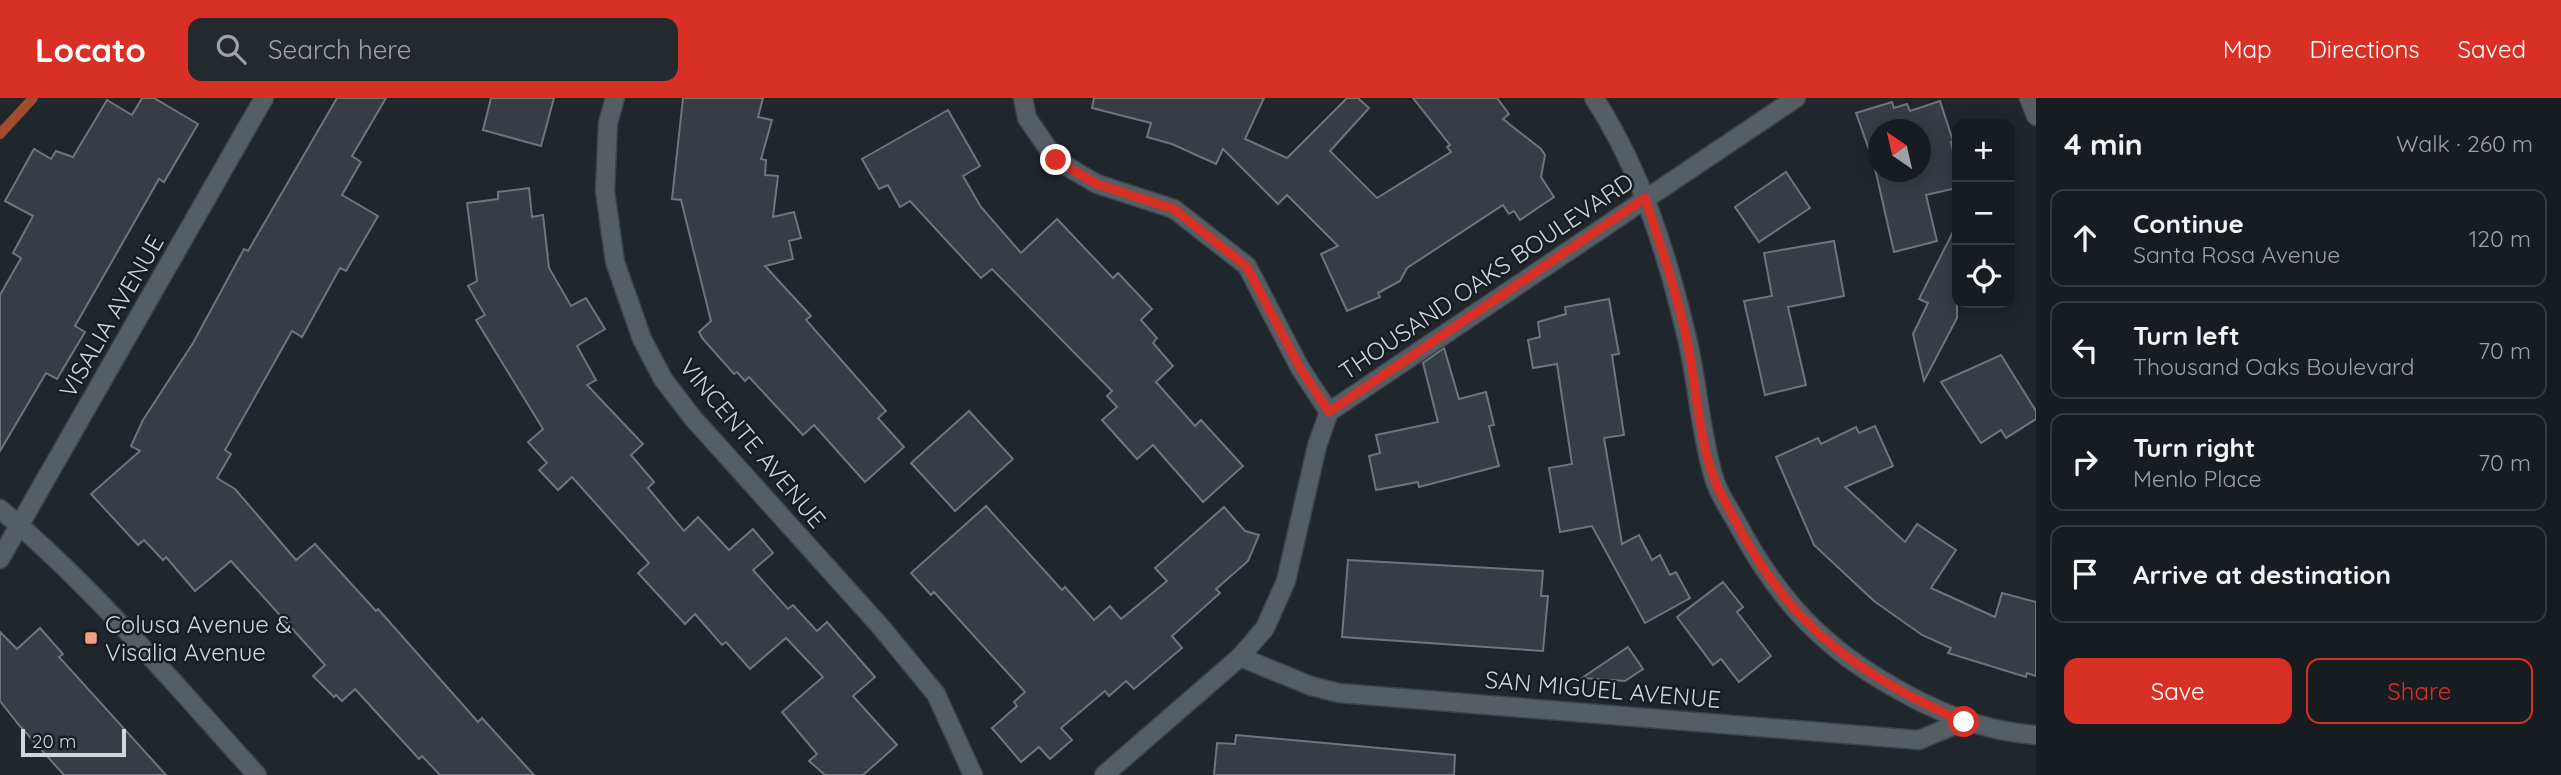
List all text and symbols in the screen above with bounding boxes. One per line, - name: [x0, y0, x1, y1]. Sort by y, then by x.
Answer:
- search box: [188, 18, 678, 81]
- text: Locato: [35, 29, 146, 70]
- icon: search: [212, 30, 250, 68]
- text: Search here: [268, 33, 411, 66]
- text: Map: [2223, 34, 2272, 64]
- text: Directions: [2310, 34, 2420, 64]
- text: Saved: [2458, 34, 2526, 64]
- north arrow: [1868, 119, 1931, 182]
- map controls: [1952, 119, 2015, 308]
- button: +: [1952, 119, 2015, 182]
- text: 4 min: [2064, 125, 2143, 163]
- text: Walk · 260 m: [2396, 129, 2533, 158]
- route end: [1040, 144, 1071, 175]
- street label: THOUSAND OAKS BOULEVARD: [1333, 166, 1639, 386]
- button: −: [1952, 182, 2015, 245]
- text: Continue: [2133, 207, 2244, 240]
- icon: ahead: [2066, 219, 2104, 257]
- text: 120 m: [2469, 224, 2531, 253]
- street label: VISALIA AVENUE: [52, 229, 170, 403]
- text: Santa Rosa Avenue: [2133, 240, 2340, 269]
- button: locate: [1952, 245, 2015, 308]
- text: Turn left: [2133, 319, 2240, 352]
- icon: left: [2066, 331, 2104, 369]
- text: 70 m: [2478, 336, 2531, 365]
- street label: VINCENTE AVENUE: [673, 352, 833, 534]
- text: Thousand Oaks Boulevard: [2133, 352, 2414, 381]
- text: Turn right: [2133, 431, 2255, 464]
- icon: right: [2066, 443, 2104, 481]
- text: 70 m: [2478, 448, 2531, 477]
- text: Menlo Place: [2133, 464, 2261, 493]
- icon: arrive: [2066, 555, 2104, 593]
- text: Arrive at destination: [2133, 558, 2391, 591]
- place label: Colusa Avenue & Visalia Avenue: [105, 609, 292, 667]
- marker: Colusa Avenue & Visalia Avenue: [83, 630, 99, 646]
- button: Save: [2064, 658, 2292, 724]
- button: Share: [2306, 658, 2533, 724]
- street label: SAN MIGUEL AVENUE: [1484, 664, 1722, 714]
- route start: [1948, 706, 1979, 737]
- scale bar: [21, 726, 126, 758]
- text: 20 m: [32, 729, 76, 753]

